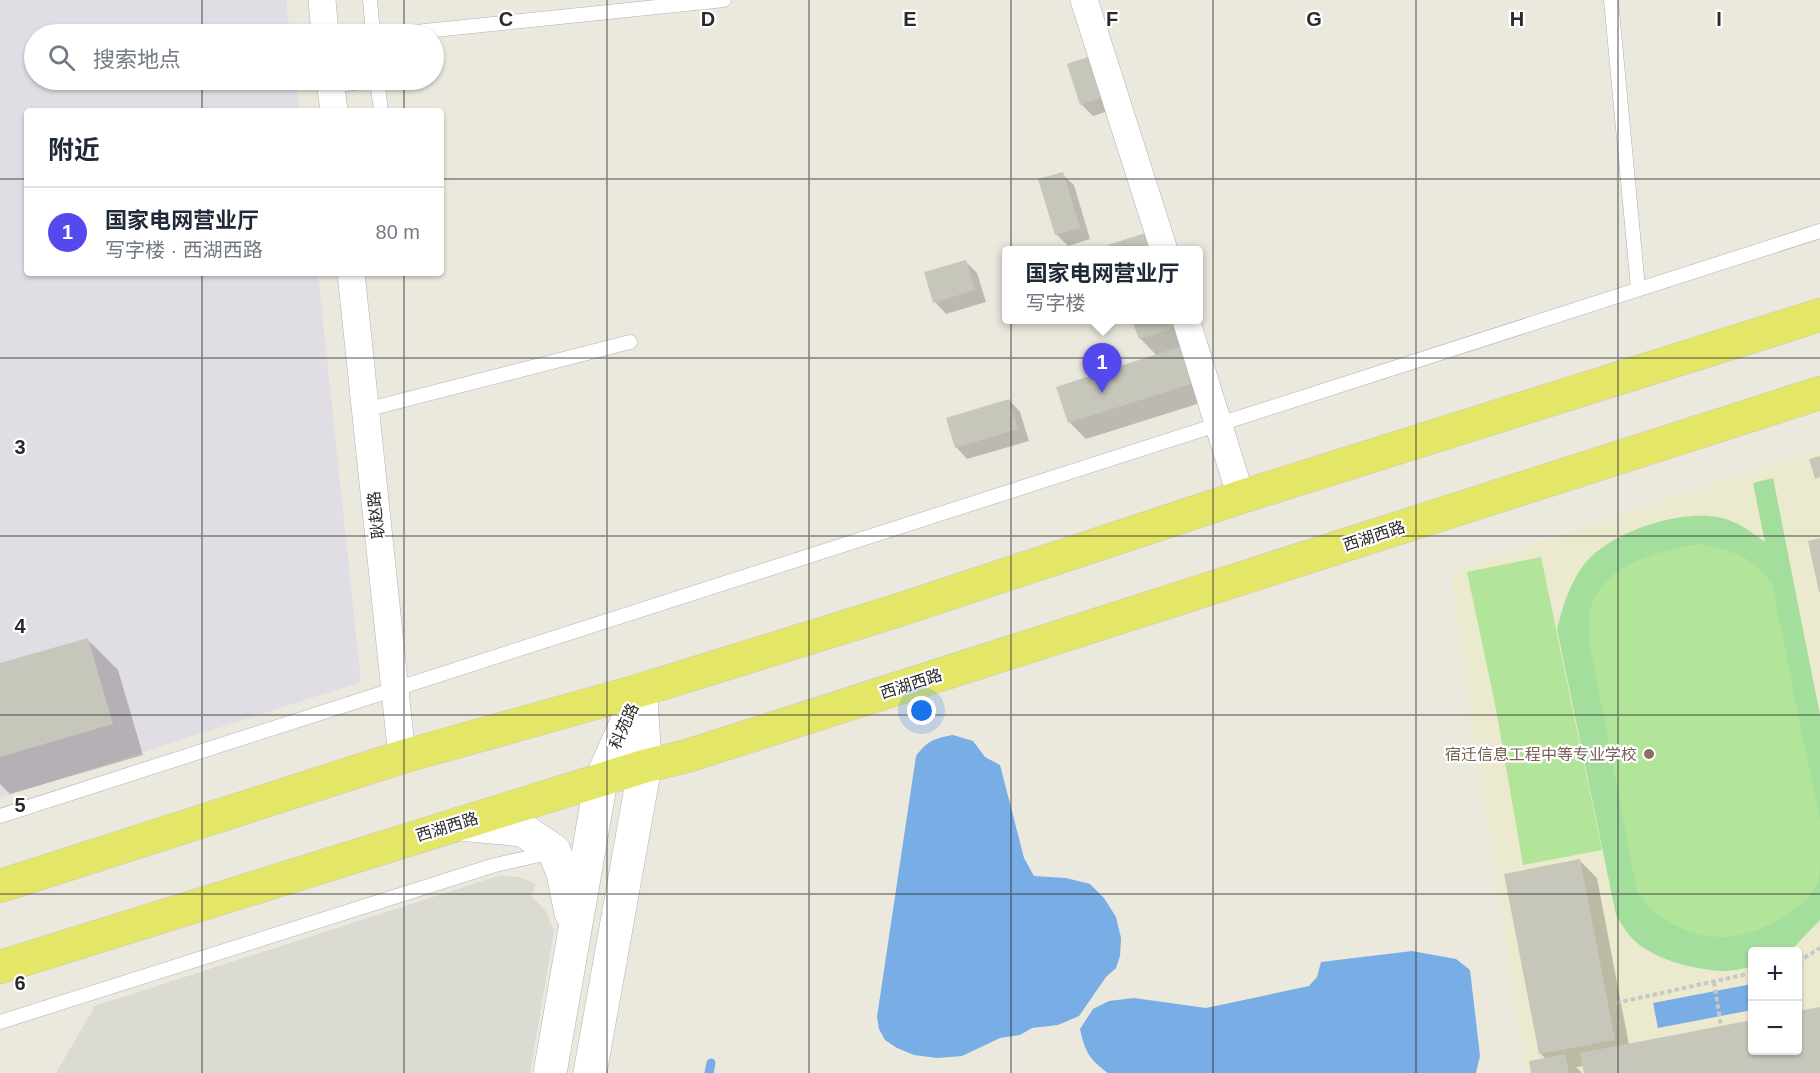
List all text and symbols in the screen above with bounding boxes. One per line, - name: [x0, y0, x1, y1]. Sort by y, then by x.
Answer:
- text: C: [499, 8, 513, 30]
- text: D: [701, 8, 715, 30]
- text: E: [903, 8, 917, 30]
- text: F: [1106, 8, 1118, 30]
- text: G: [1306, 8, 1322, 30]
- text: H: [1510, 8, 1524, 30]
- text: I: [1716, 8, 1722, 30]
- search box: [24, 24, 444, 90]
- icon: search: [45, 41, 78, 74]
- text: 搜索地点: [93, 47, 181, 72]
- text: 附近: [48, 135, 100, 165]
- text: 国家电网营业厅: [105, 208, 259, 233]
- text: 1: [62, 221, 73, 243]
- text: 80 m: [376, 221, 420, 243]
- text: 写字楼 · 西湖西路: [105, 239, 263, 261]
- popup: [1002, 246, 1203, 324]
- text: 国家电网营业厅: [1025, 261, 1180, 286]
- text: 写字楼: [1025, 292, 1085, 314]
- pin: 1: [1082, 344, 1122, 393]
- text: 3: [14, 436, 26, 458]
- street label: 耿赵路: [365, 490, 387, 540]
- street label: 西湖西路: [1341, 518, 1407, 554]
- text: 4: [14, 615, 26, 637]
- street label: 西湖西路: [878, 666, 944, 702]
- your location: [907, 696, 936, 725]
- street label: 科苑路: [606, 701, 642, 751]
- place label: 宿迁信息工程中等专业学校: [1445, 746, 1637, 763]
- marker: 宿迁信息工程中等专业学校: [1642, 747, 1656, 761]
- text: 5: [14, 794, 26, 816]
- street label: 西湖西路: [414, 810, 480, 844]
- map controls: [1748, 947, 1802, 1055]
- button: +: [1748, 947, 1802, 1001]
- text: 6: [14, 972, 26, 994]
- button: −: [1748, 1001, 1802, 1055]

